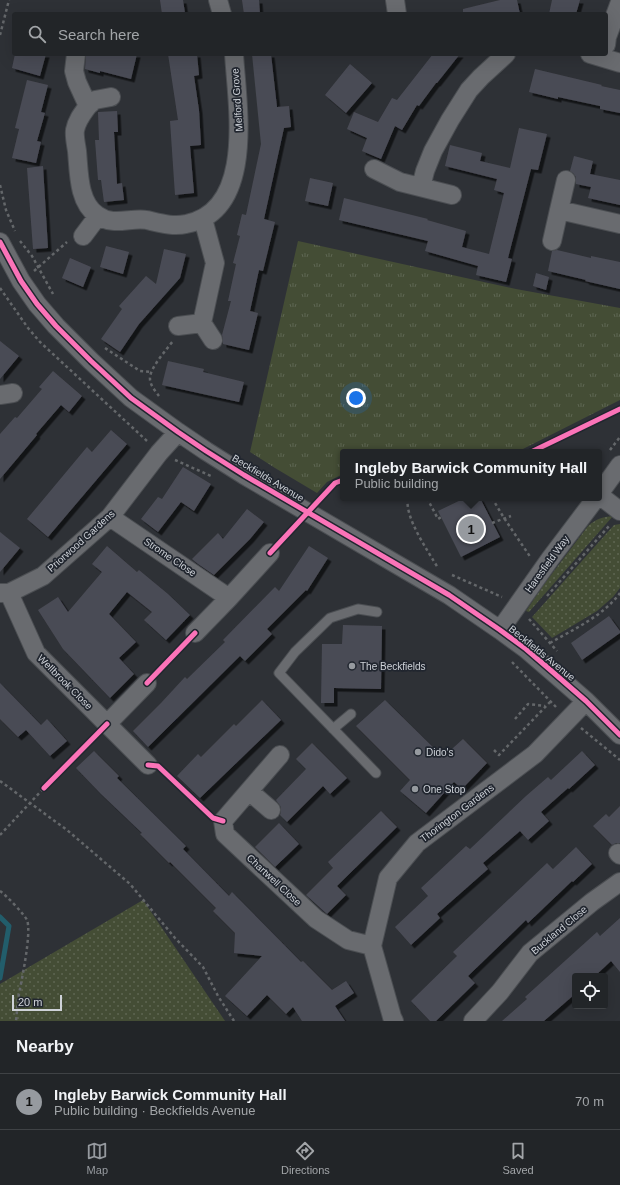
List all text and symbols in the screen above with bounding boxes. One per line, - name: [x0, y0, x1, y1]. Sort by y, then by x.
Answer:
- search box: [12, 12, 608, 56]
- icon: search: [26, 23, 48, 45]
- text: Search here: [58, 26, 140, 43]
- street label: Melford Grove: [229, 68, 245, 132]
- your location: [346, 388, 366, 408]
- popup: [340, 449, 602, 501]
- street label: Beckfields Avenue: [230, 452, 306, 504]
- text: Ingleby Barwick Community Hall: [355, 459, 587, 476]
- text: Public building: [355, 476, 439, 491]
- street label: Priorwood Gardens: [45, 508, 117, 574]
- pin: 1: [458, 514, 484, 544]
- street label: Haresfield Way: [523, 533, 571, 595]
- street label: Strome Close: [142, 536, 199, 579]
- street label: Beckfields Avenue: [507, 623, 577, 683]
- street label: Wellbrook Close: [35, 652, 95, 712]
- marker: The Beckfields: [347, 661, 357, 671]
- place label: The Beckfields: [360, 661, 426, 672]
- marker: Dido's: [413, 747, 423, 757]
- place label: Dido's: [426, 747, 453, 758]
- street label: Thorington Gardens: [418, 782, 496, 844]
- marker: One Stop: [410, 784, 420, 794]
- place label: One Stop: [423, 784, 466, 795]
- street label: Chartwell Close: [245, 852, 304, 908]
- street label: Buckland Close: [529, 903, 589, 957]
- map controls: [572, 973, 608, 1009]
- button: locate: [572, 973, 608, 1009]
- scale bar: [12, 993, 62, 1012]
- text: 20 m: [18, 996, 42, 1008]
- text: Nearby: [16, 1037, 74, 1056]
- text: Ingleby Barwick Community Hall: [54, 1086, 287, 1103]
- text: 1: [25, 1094, 33, 1109]
- text: 70 m: [575, 1094, 604, 1109]
- text: Public building · Beckfields Avenue: [54, 1103, 255, 1118]
- tab: Map: [86, 1140, 108, 1176]
- tab: Directions: [281, 1140, 330, 1176]
- tab: Saved: [502, 1140, 534, 1176]

